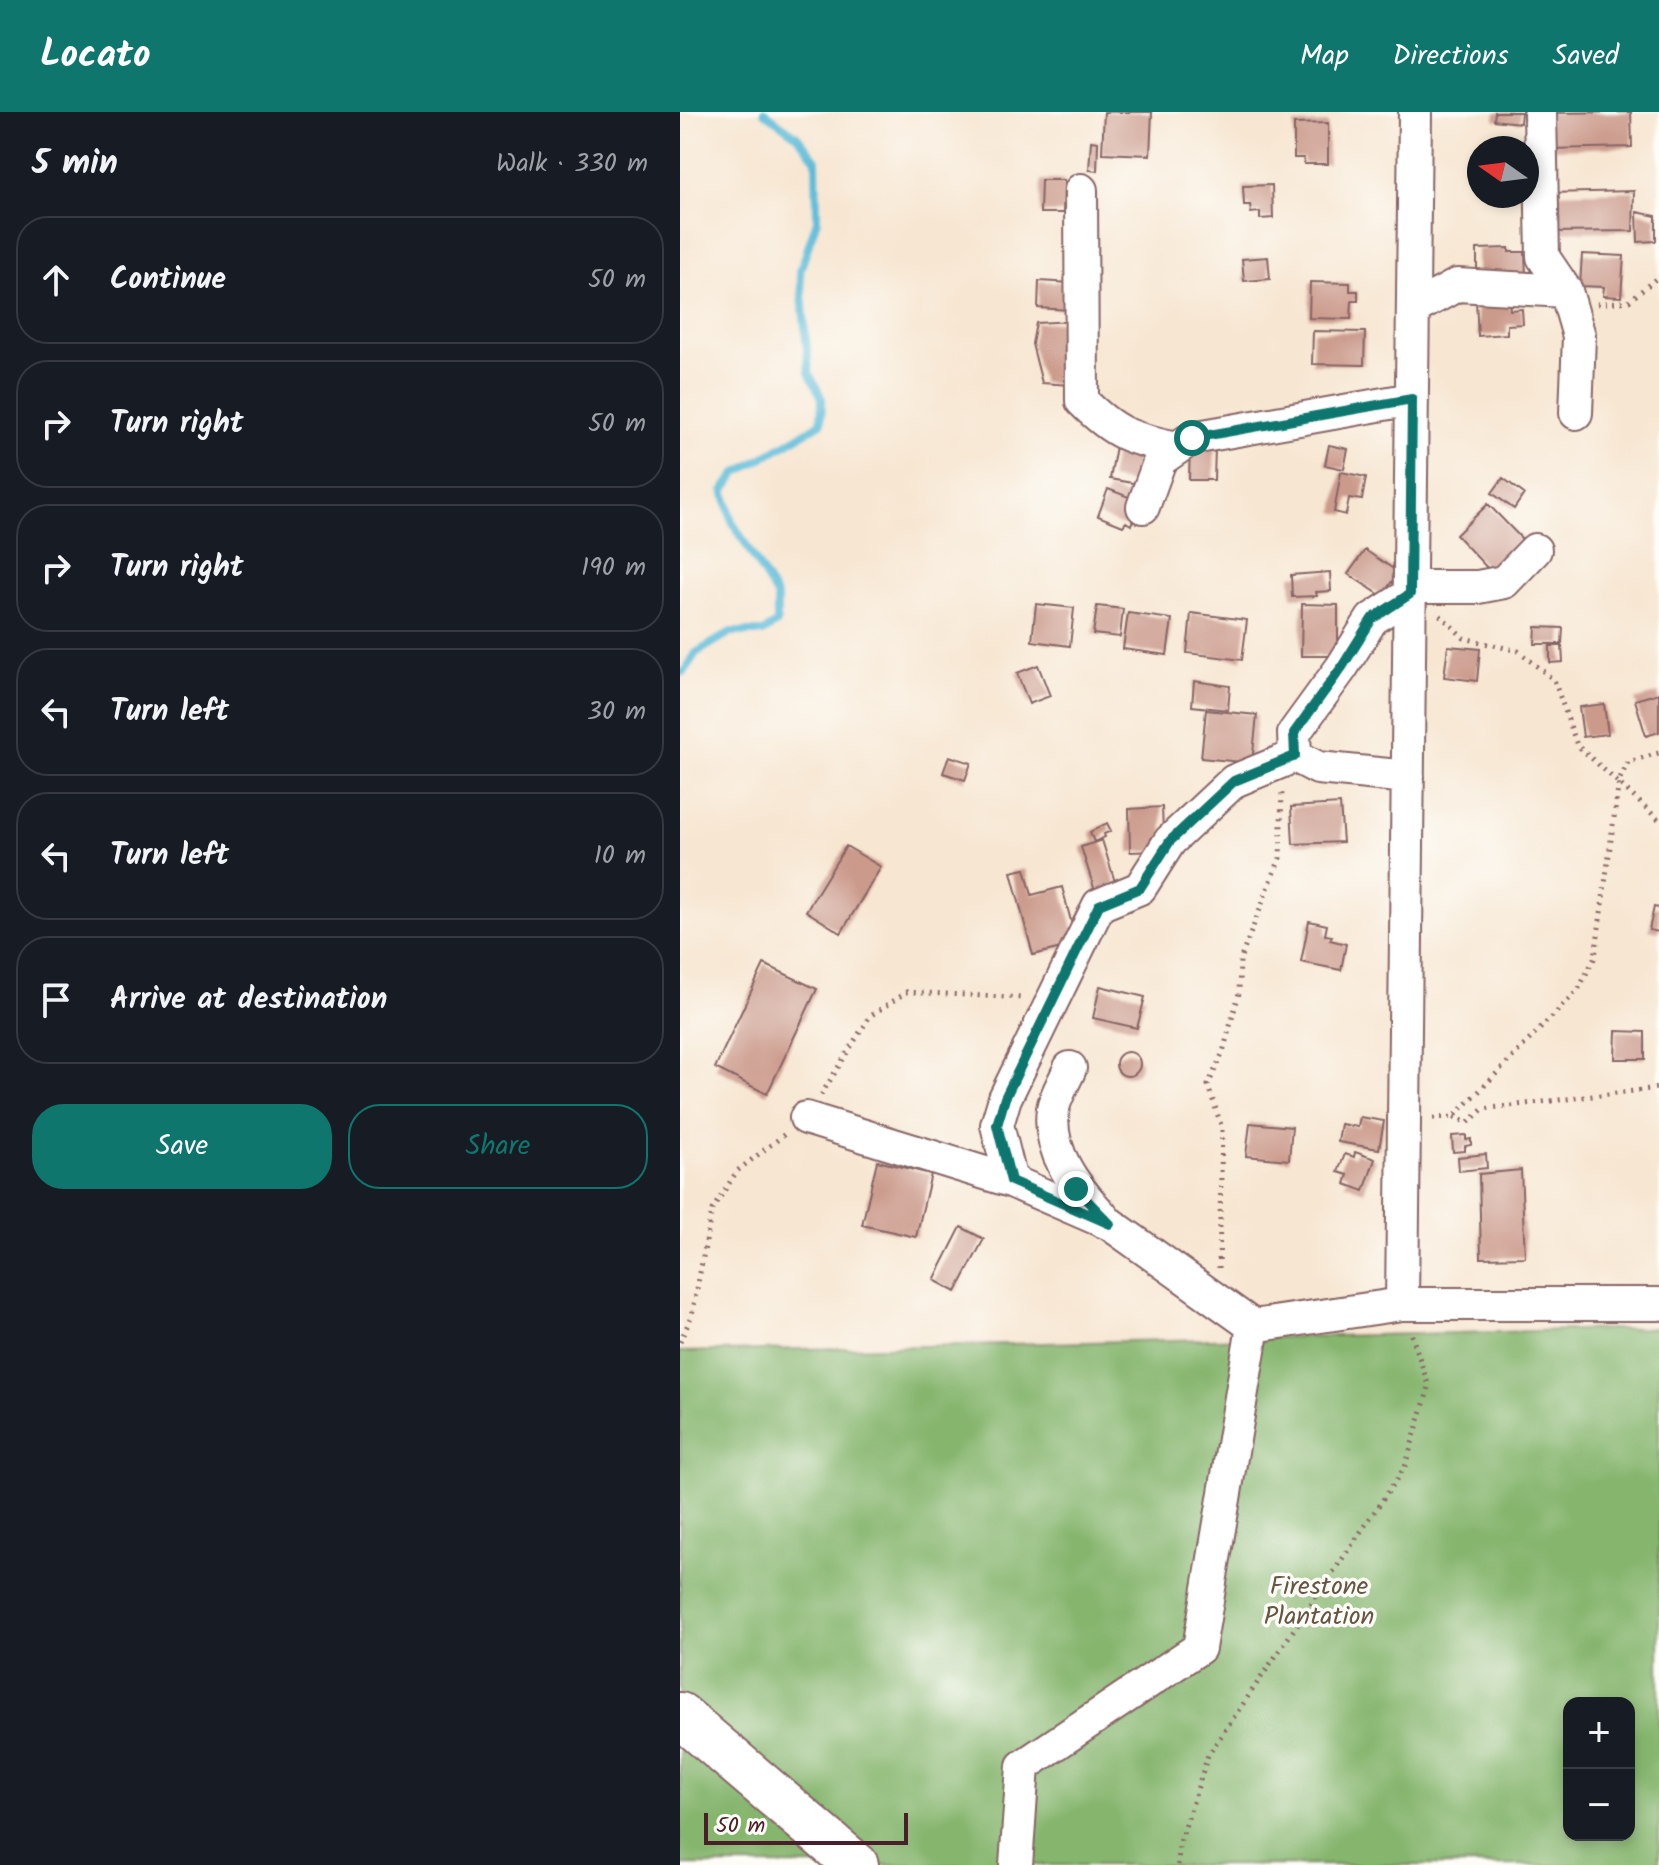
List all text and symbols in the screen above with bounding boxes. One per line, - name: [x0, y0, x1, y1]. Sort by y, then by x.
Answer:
- text: Locato: [40, 26, 151, 86]
- text: Map: [1300, 34, 1349, 79]
- text: Directions: [1393, 34, 1509, 79]
- text: Saved: [1553, 34, 1619, 79]
- north arrow: [1467, 136, 1539, 208]
- text: 5 min: [32, 137, 118, 191]
- text: Walk · 330 m: [496, 143, 648, 185]
- text: Continue: [110, 256, 226, 304]
- icon: ahead: [34, 258, 78, 302]
- text: 50 m: [588, 259, 646, 301]
- text: Turn right: [110, 400, 243, 448]
- icon: right: [34, 402, 78, 446]
- text: 50 m: [588, 403, 646, 445]
- route start: [1174, 420, 1210, 456]
- text: Turn right: [110, 544, 243, 592]
- icon: right: [34, 546, 78, 590]
- text: 190 m: [581, 547, 646, 589]
- text: Turn left: [110, 688, 229, 736]
- icon: left: [34, 690, 78, 734]
- text: 30 m: [587, 691, 646, 733]
- text: Turn left: [110, 832, 229, 880]
- icon: left: [34, 834, 78, 878]
- text: 10 m: [594, 835, 646, 877]
- text: Arrive at destination: [110, 976, 387, 1024]
- icon: arrive: [34, 978, 78, 1022]
- button: Save: [32, 1104, 332, 1189]
- button: Share: [348, 1104, 648, 1189]
- route end: [1058, 1171, 1094, 1207]
- park label: Firestone Plantation: [1264, 1566, 1374, 1638]
- map controls: [1563, 1697, 1635, 1841]
- button: +: [1563, 1697, 1635, 1769]
- button: −: [1563, 1769, 1635, 1841]
- scale bar: [704, 1809, 908, 1845]
- text: 50 m: [716, 1809, 765, 1844]

